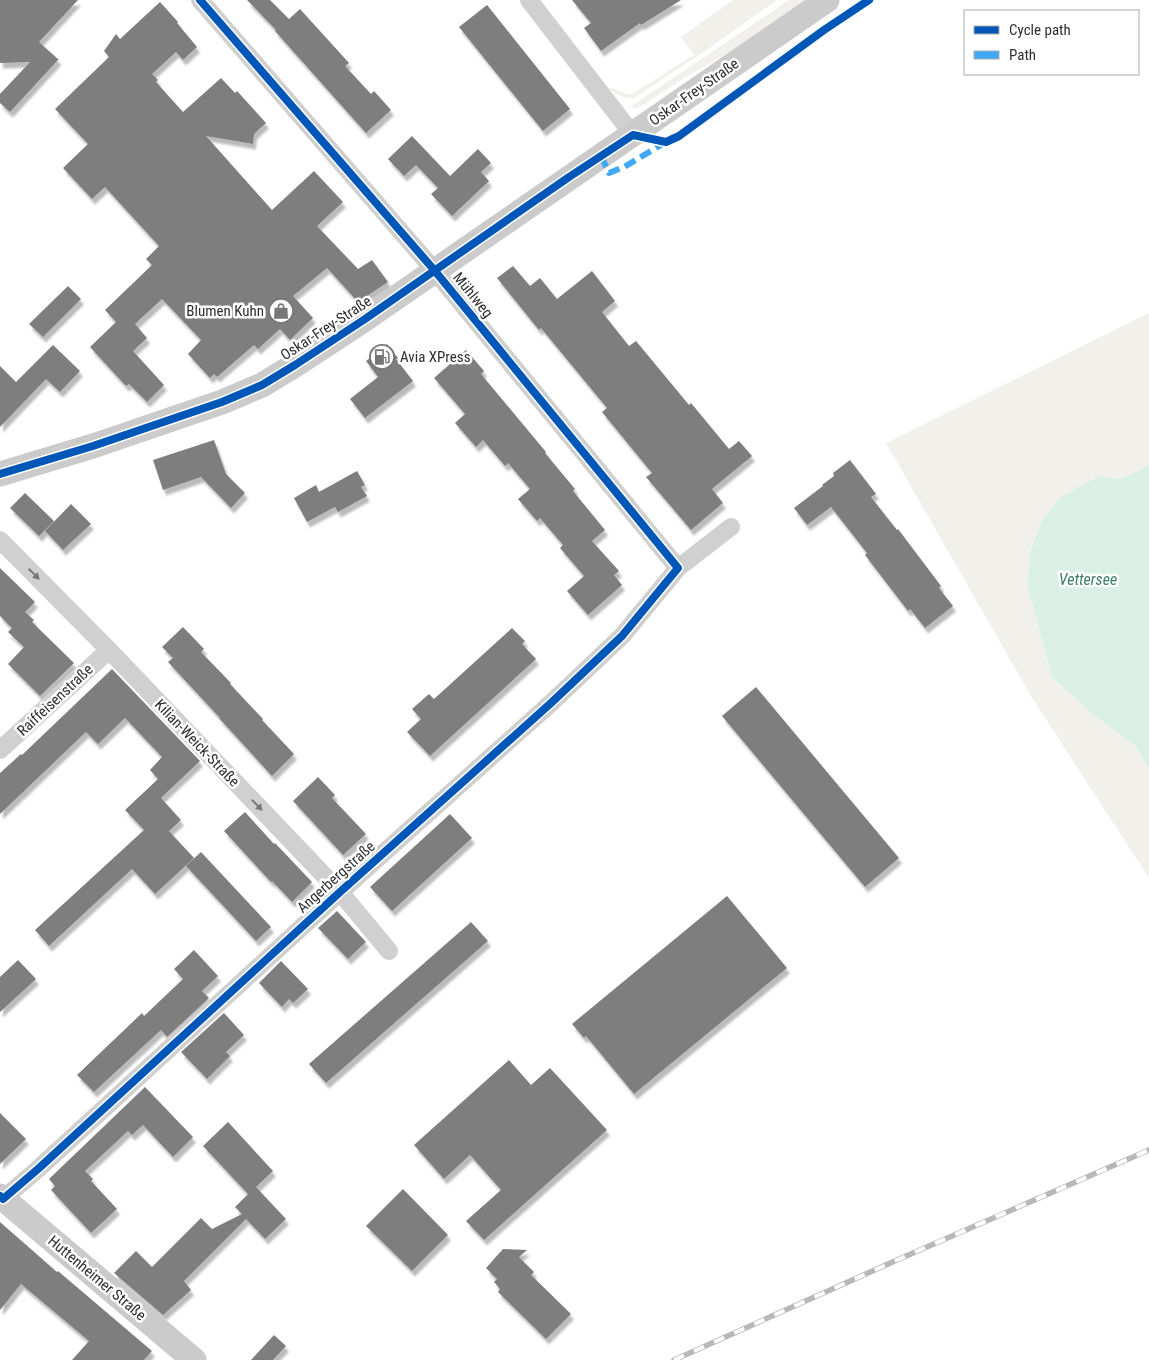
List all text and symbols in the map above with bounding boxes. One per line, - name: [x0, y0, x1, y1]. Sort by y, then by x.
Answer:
- legend: [964, 10, 1139, 75]
- text: Cycle path: [1009, 21, 1071, 39]
- text: Path: [1009, 46, 1036, 64]
- street label: Oskar-Frey-Straße: [646, 55, 742, 129]
- street label: Mühlweg: [449, 269, 497, 321]
- street label: Oskar-Frey-Straße: [277, 292, 375, 364]
- shop icon: Blumen Kuhn: [268, 298, 294, 324]
- place label: Blumen Kuhn: [186, 302, 264, 320]
- fuel station icon: Avia XPress: [369, 344, 395, 370]
- place label: Avia XPress: [400, 348, 471, 366]
- one-way arrow: [28, 568, 40, 580]
- water label: Vettersee: [1059, 570, 1117, 589]
- street label: Raiffeisenstraße: [13, 660, 97, 740]
- street label: Kilian-Weick-Straße: [151, 696, 243, 790]
- one-way arrow: [251, 798, 263, 810]
- street label: Angerbergstraße: [293, 837, 379, 917]
- street label: Huttenheimer Straße: [44, 1232, 150, 1324]

